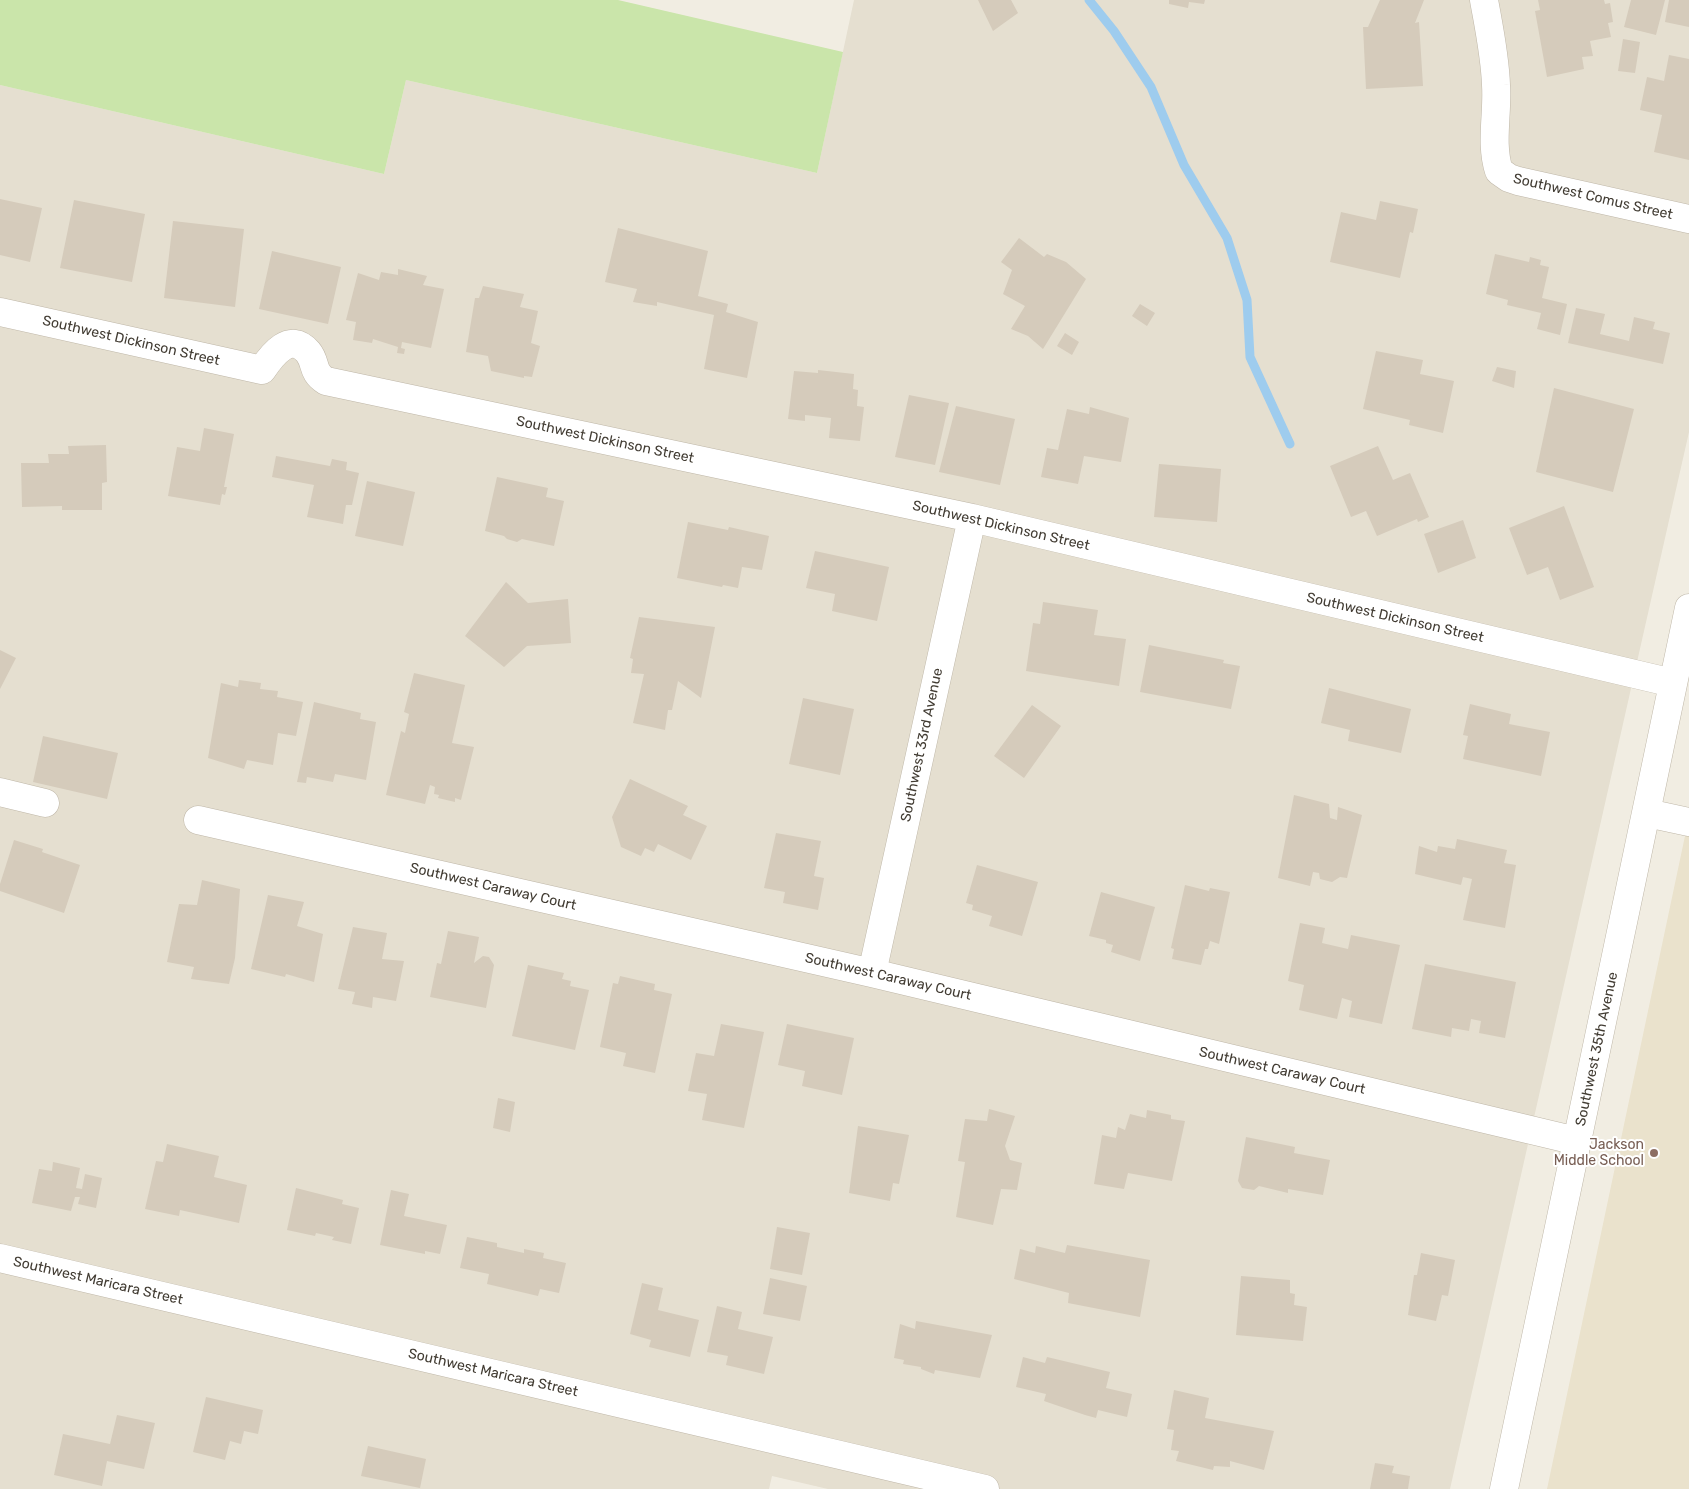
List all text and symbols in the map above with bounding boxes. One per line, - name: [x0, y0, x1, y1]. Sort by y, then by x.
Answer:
- street label: Southwest Comus Street: [1512, 170, 1674, 224]
- street label: Southwest Dickinson Street: [41, 312, 221, 370]
- street label: Southwest Dickinson Street: [515, 413, 695, 467]
- street label: Southwest Dickinson Street: [911, 497, 1091, 555]
- street label: Southwest Dickinson Street: [1305, 589, 1485, 647]
- street label: Southwest 33rd Avenue: [897, 667, 947, 823]
- street label: Southwest Caraway Court: [408, 860, 578, 914]
- street label: Southwest Caraway Court: [803, 950, 973, 1004]
- street label: Southwest 35th Avenue: [1572, 970, 1622, 1128]
- street label: Southwest Caraway Court: [1197, 1044, 1367, 1098]
- place label: Jackson Middle School: [1554, 1137, 1644, 1170]
- marker: Jackson Middle School: [1648, 1147, 1660, 1159]
- street label: Southwest Maricara Street: [11, 1253, 185, 1309]
- street label: Southwest Maricara Street: [406, 1345, 580, 1401]

